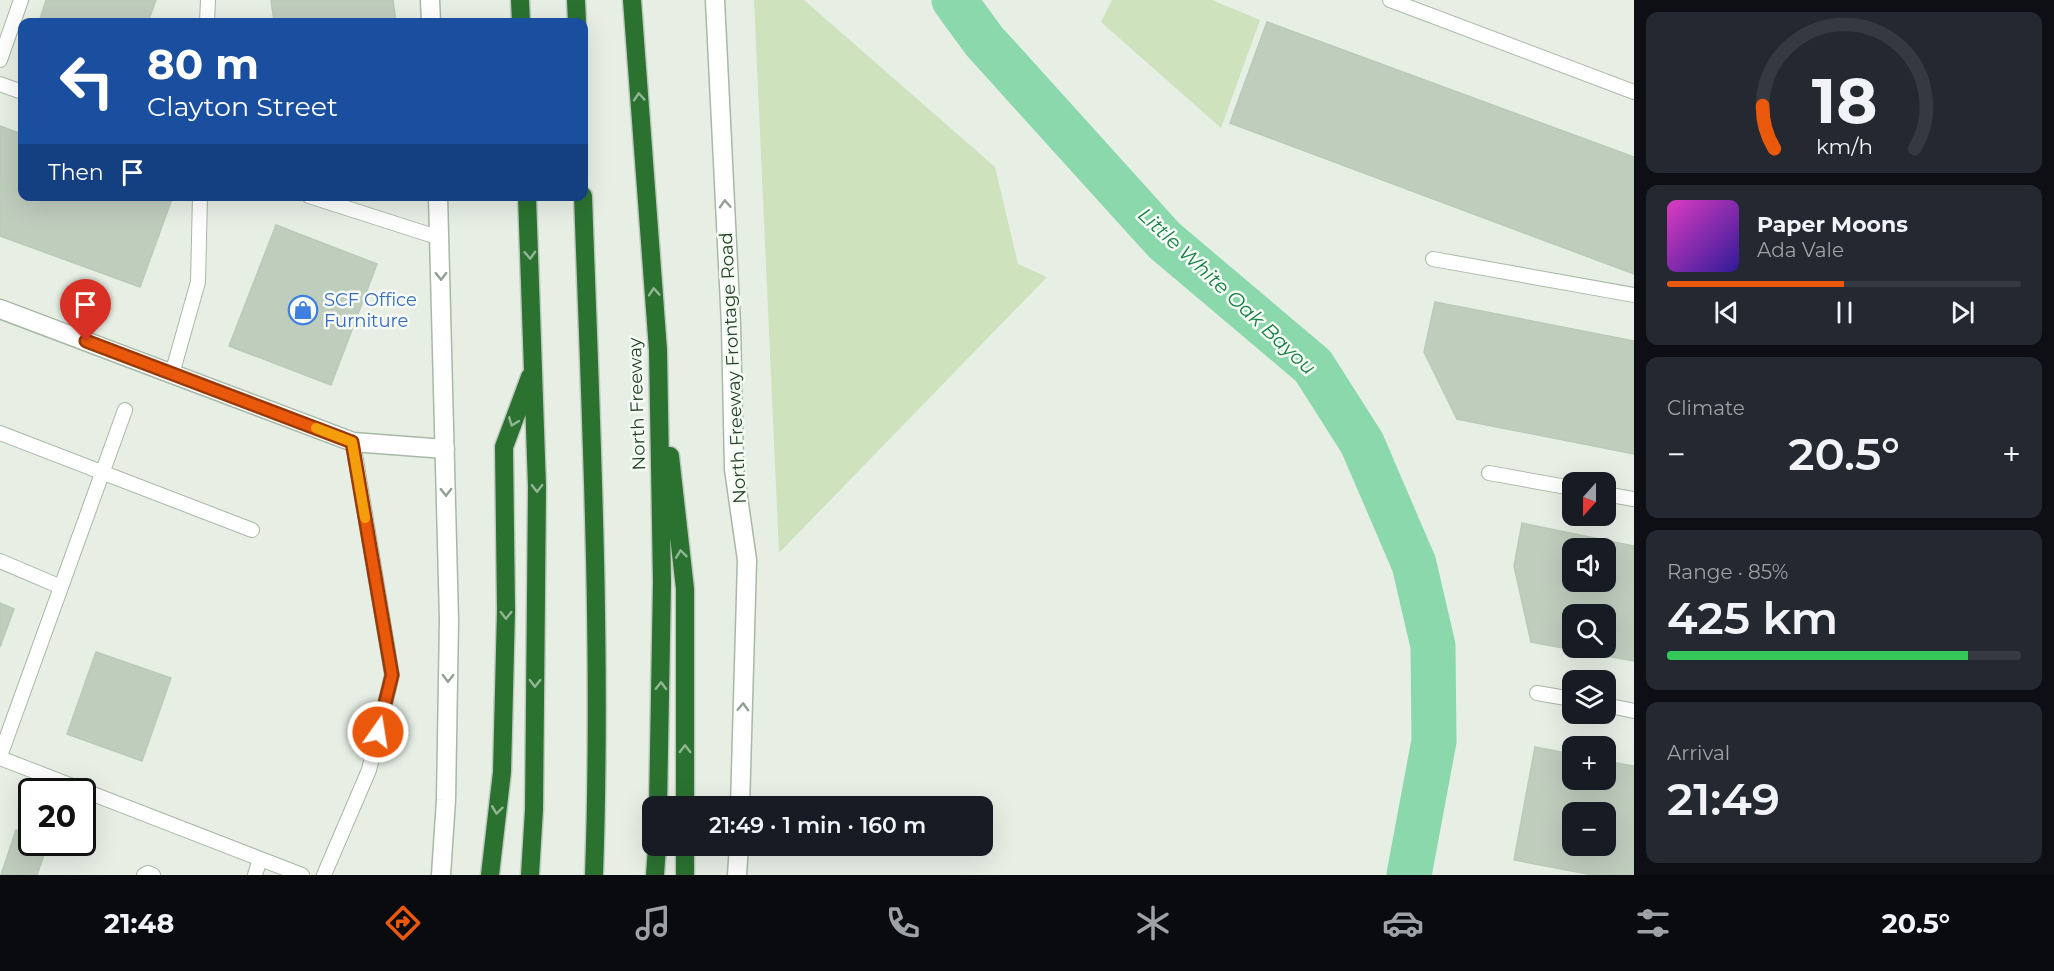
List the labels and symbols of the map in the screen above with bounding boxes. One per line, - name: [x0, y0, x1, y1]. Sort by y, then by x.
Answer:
- one-way arrow: [633, 93, 646, 102]
- one-way arrow: [719, 199, 732, 208]
- water label: Little White Oak Bayou: [1133, 202, 1321, 380]
- street label: North Freeway Frontage Road: [715, 232, 751, 504]
- one-way arrow: [523, 250, 536, 259]
- one-way arrow: [434, 271, 447, 280]
- pin: [60, 279, 111, 341]
- one-way arrow: [647, 287, 660, 296]
- place label: SCF Office Furniture: [324, 289, 417, 332]
- shop icon: SCF Office Furniture: [287, 294, 319, 326]
- street label: North Freeway: [624, 337, 650, 471]
- one-way arrow: [508, 416, 521, 427]
- north arrow: [1562, 472, 1616, 526]
- one-way arrow: [531, 484, 543, 493]
- one-way arrow: [439, 487, 452, 496]
- one-way arrow: [676, 549, 688, 558]
- one-way arrow: [499, 611, 512, 620]
- one-way arrow: [442, 674, 454, 683]
- one-way arrow: [529, 679, 541, 688]
- one-way arrow: [655, 681, 667, 690]
- position arrow: [346, 700, 410, 764]
- one-way arrow: [737, 702, 749, 711]
- one-way arrow: [679, 744, 691, 753]
- speed limit sign: 20: [18, 778, 96, 856]
- one-way arrow: [492, 805, 504, 814]

